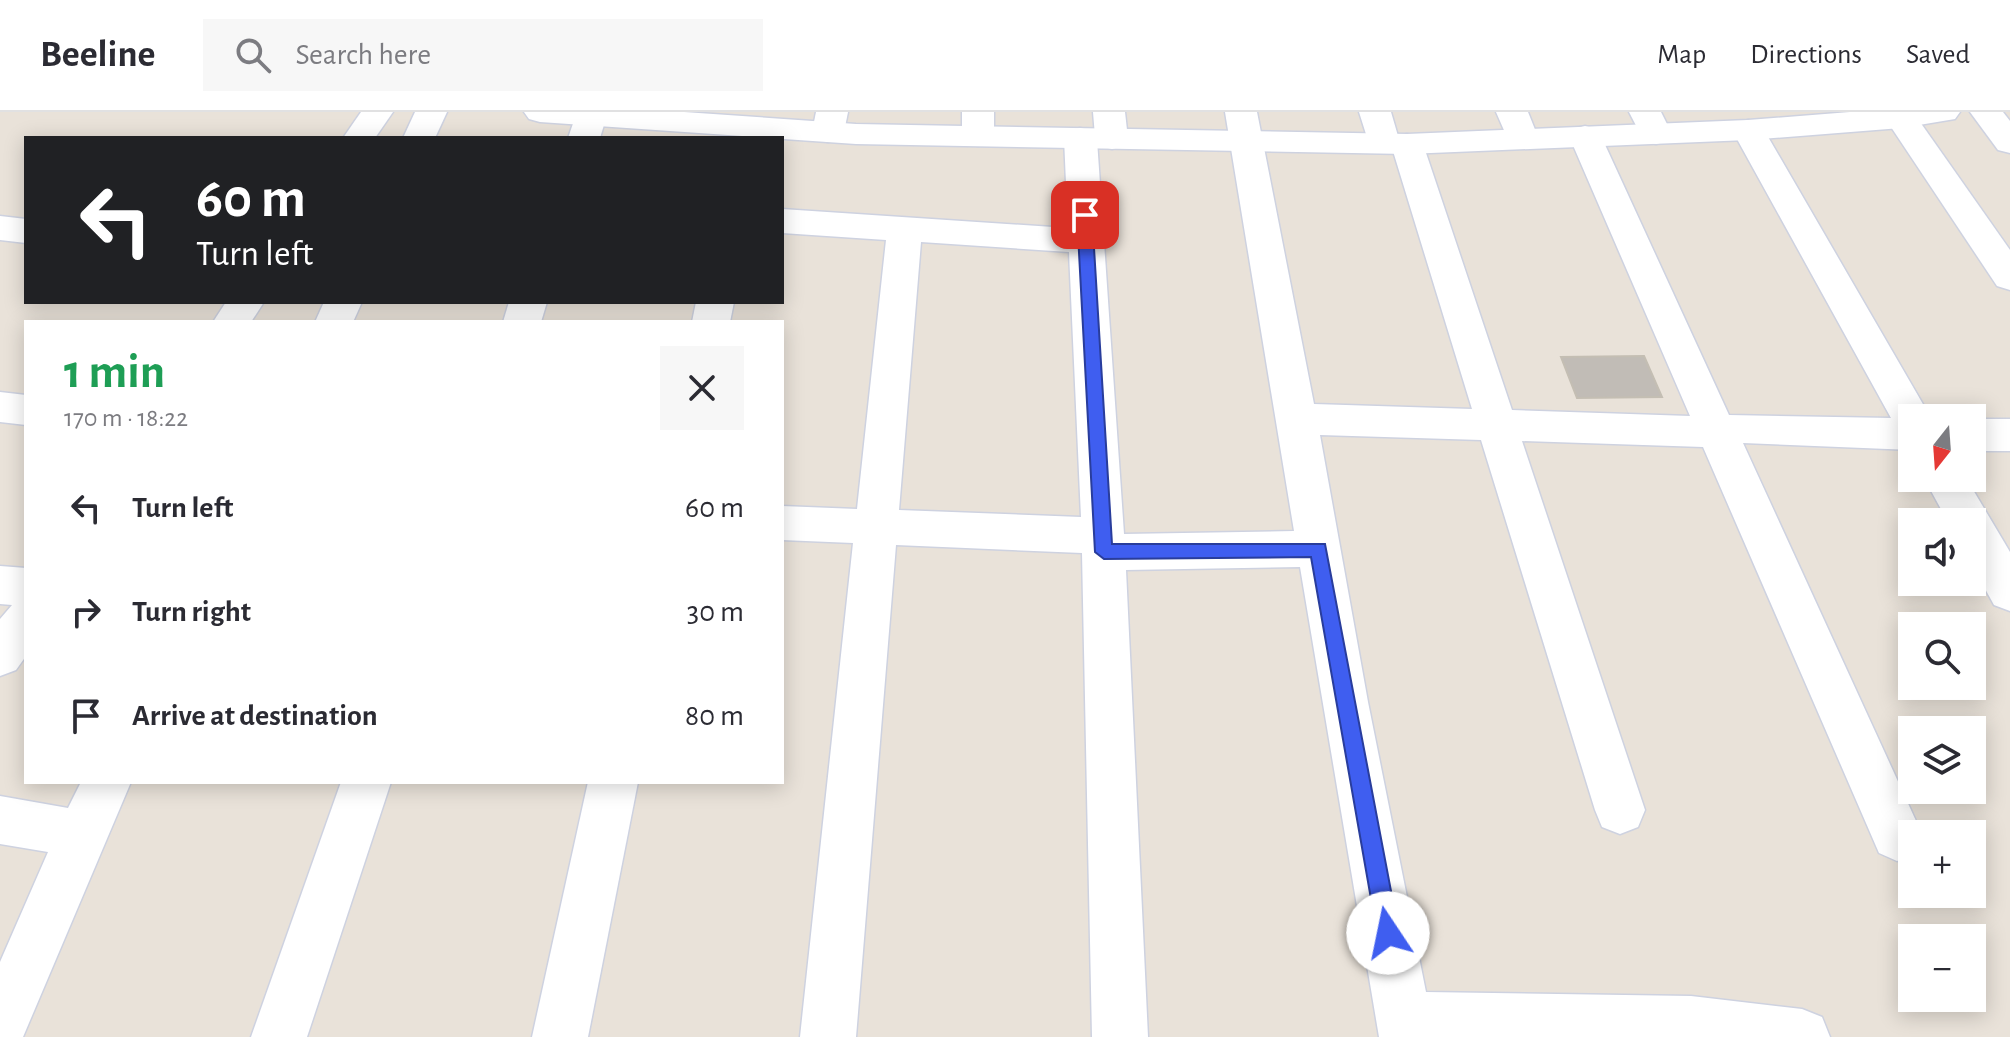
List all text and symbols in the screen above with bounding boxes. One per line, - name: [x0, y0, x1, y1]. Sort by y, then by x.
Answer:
- search box: [203, 19, 763, 91]
- icon: search: [231, 33, 275, 77]
- text: Beeline: [40, 36, 155, 74]
- text: Search here: [295, 40, 431, 70]
- text: Map: [1657, 41, 1706, 69]
- text: Directions: [1750, 41, 1862, 69]
- text: Saved: [1906, 41, 1970, 69]
- icon: left: [64, 168, 168, 272]
- text: 60 m: [196, 171, 306, 227]
- pin: [1051, 181, 1119, 249]
- icon: arrive: [1063, 193, 1107, 237]
- text: Turn left: [196, 236, 313, 272]
- button: close: [660, 346, 744, 430]
- text: 1 min: [64, 349, 165, 397]
- north arrow: [1898, 404, 1986, 492]
- map controls: [1898, 404, 1986, 1012]
- text: 170 m · 18:22: [64, 405, 188, 431]
- icon: left: [64, 486, 108, 530]
- text: Turn left: [132, 493, 233, 523]
- text: 60 m: [685, 493, 744, 523]
- button: sound: [1898, 508, 1986, 596]
- icon: right: [64, 590, 108, 634]
- text: Turn right: [132, 597, 251, 627]
- text: 30 m: [687, 597, 744, 627]
- button: search: [1898, 612, 1986, 700]
- icon: arrive: [64, 694, 108, 738]
- text: Arrive at destination: [132, 701, 378, 731]
- text: 80 m: [685, 701, 744, 731]
- button: layers: [1898, 716, 1986, 804]
- button: +: [1898, 820, 1986, 908]
- position arrow: [1346, 891, 1430, 975]
- button: −: [1898, 924, 1986, 1012]

